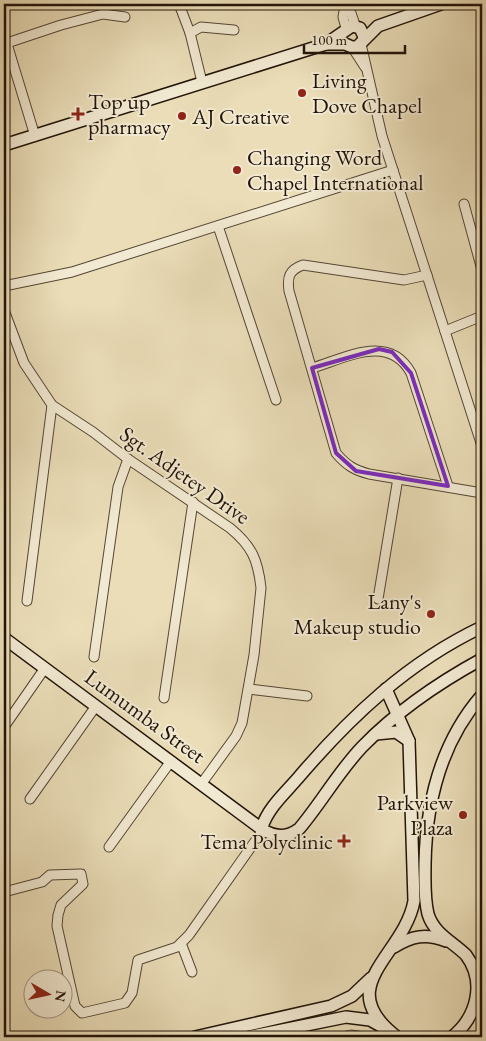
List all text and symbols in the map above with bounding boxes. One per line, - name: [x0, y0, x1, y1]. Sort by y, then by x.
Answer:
- scale bar: [304, 22, 405, 54]
- text: 100 m: [311, 30, 348, 49]
- place label: Living Dove Chapel: [312, 66, 422, 120]
- place label: Top up pharmacy: [88, 87, 171, 141]
- marker: Living Dove Chapel: [296, 87, 308, 99]
- place label: AJ Creative: [191, 102, 290, 131]
- marker: Top up pharmacy: [72, 108, 84, 120]
- marker: AJ Creative: [176, 110, 188, 122]
- place label: Changing Word Chapel International: [247, 143, 424, 197]
- marker: Changing Word Chapel International: [231, 164, 243, 176]
- street label: Sgt. Adjetey Drive: [114, 419, 256, 531]
- place label: Lany's Makeup studio: [294, 587, 421, 641]
- marker: Lany's Makeup studio: [425, 608, 437, 620]
- street label: Lumumba Street: [79, 662, 211, 770]
- place label: Parkview Plaza: [377, 788, 454, 842]
- marker: Parkview Plaza: [457, 809, 469, 821]
- place label: Tema Polyclinic: [200, 827, 333, 856]
- marker: Tema Polyclinic: [337, 834, 351, 848]
- north arrow: [22, 968, 72, 1018]
- text: N: [51, 989, 71, 1004]

